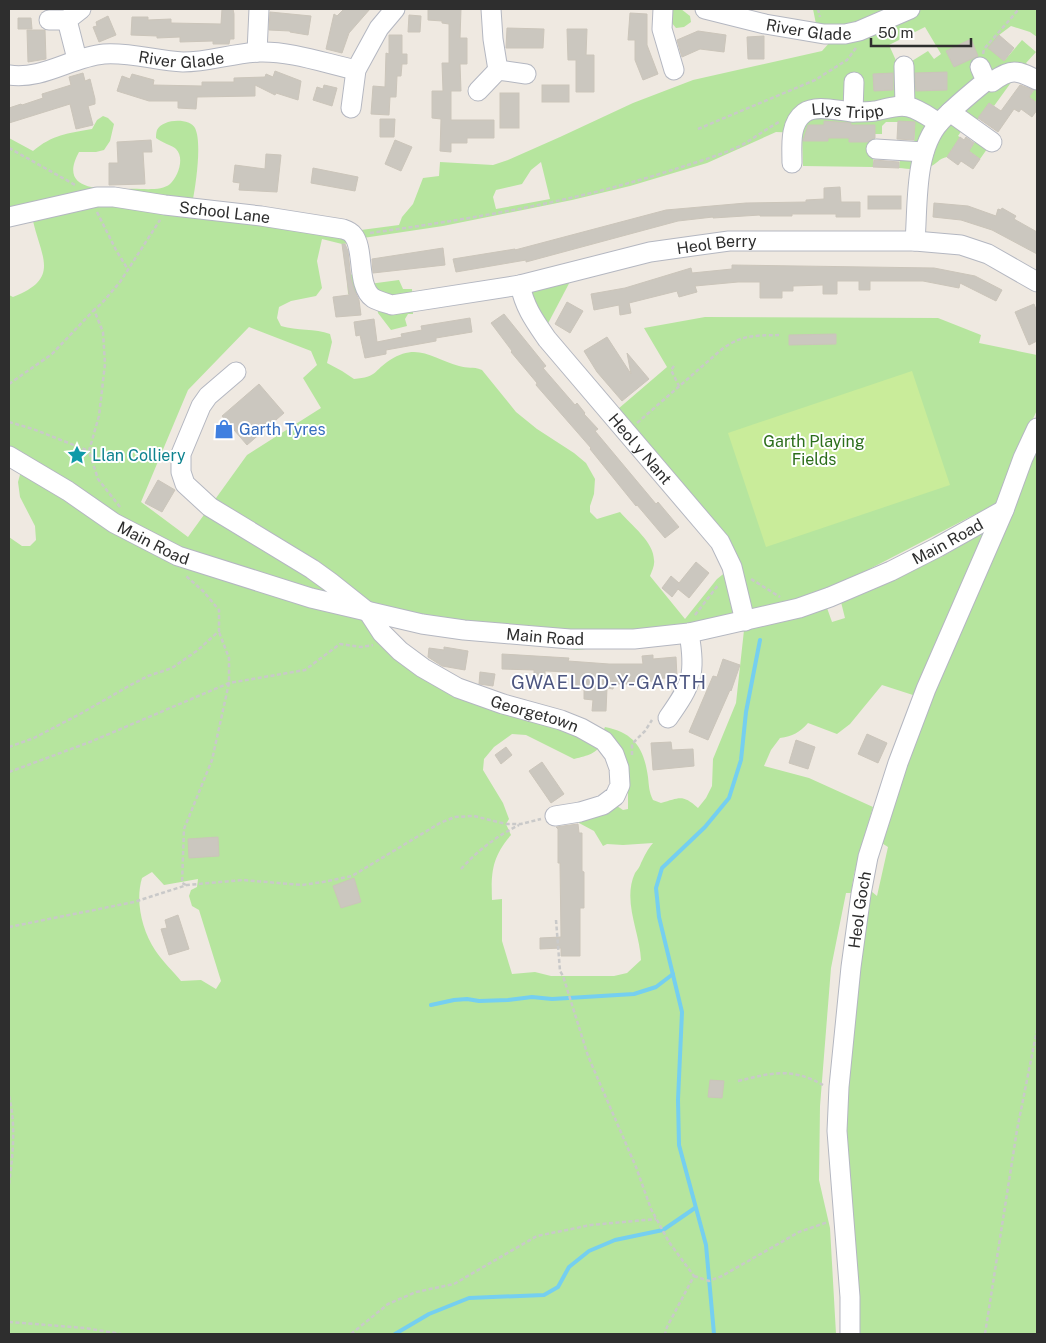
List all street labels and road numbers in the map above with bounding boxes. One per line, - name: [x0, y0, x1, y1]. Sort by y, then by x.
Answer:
- street label: River Glade: [765, 15, 853, 44]
- street label: River Glade: [137, 47, 226, 72]
- street label: Llys Tripp: [810, 99, 886, 122]
- street label: School Lane: [178, 198, 272, 227]
- street label: Heol Berry: [676, 232, 757, 258]
- street label: Heol y Nant: [605, 410, 676, 488]
- street label: Main Road: [909, 515, 987, 569]
- street label: Main Road: [114, 517, 192, 569]
- street label: Main Road: [505, 625, 584, 649]
- street label: Georgetown: [488, 691, 581, 736]
- street label: Heol Goch: [845, 870, 875, 950]

